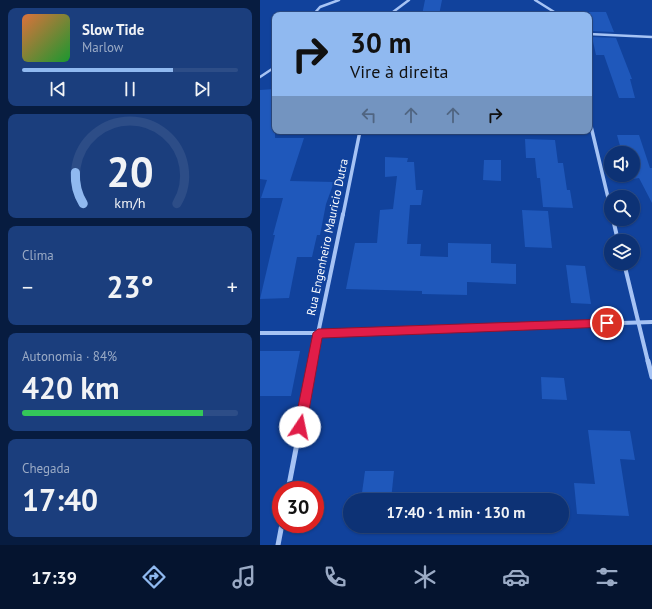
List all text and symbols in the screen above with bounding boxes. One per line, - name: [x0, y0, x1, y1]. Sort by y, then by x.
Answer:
- text: Slow Tide: [82, 20, 144, 39]
- text: 30 m: [350, 24, 411, 61]
- icon: right: [284, 28, 336, 80]
- text: Marlow: [82, 39, 123, 56]
- text: Vire à direita: [350, 60, 448, 83]
- icon: previous: [47, 78, 69, 100]
- icon: pause: [119, 78, 141, 100]
- icon: next: [191, 78, 213, 100]
- icon: left: [358, 104, 380, 126]
- icon: ahead: [400, 104, 422, 126]
- icon: ahead: [442, 104, 464, 126]
- icon: right: [484, 104, 506, 126]
- text: 20: [106, 145, 154, 198]
- map controls: [604, 146, 640, 270]
- button: sound: [604, 146, 640, 182]
- street label: Rua Engenheiro Mauricio Dutra: [303, 157, 351, 317]
- button: search: [604, 190, 640, 226]
- text: km/h: [114, 193, 146, 212]
- button: layers: [604, 234, 640, 270]
- text: Clima: [22, 247, 54, 264]
- text: 23°: [106, 267, 154, 306]
- text: −: [22, 273, 33, 301]
- text: +: [227, 273, 238, 301]
- pin: [590, 306, 624, 340]
- icon: arrive: [596, 312, 618, 334]
- text: Autonomia · 84%: [22, 348, 117, 365]
- text: 420 km: [22, 368, 120, 407]
- position arrow: [279, 406, 321, 448]
- text: Chegada: [22, 460, 70, 477]
- text: 17:40: [22, 480, 98, 519]
- speed limit sign: 30: [272, 481, 324, 533]
- text: 17:40 · 1 min · 130 m: [387, 503, 525, 522]
- icon: directions: [140, 563, 168, 591]
- icon: music: [230, 563, 258, 591]
- icon: phone: [321, 563, 349, 591]
- icon: climate: [411, 563, 439, 591]
- icon: car: [502, 563, 530, 591]
- icon: filters: [593, 563, 621, 591]
- text: 17:39: [31, 566, 77, 589]

